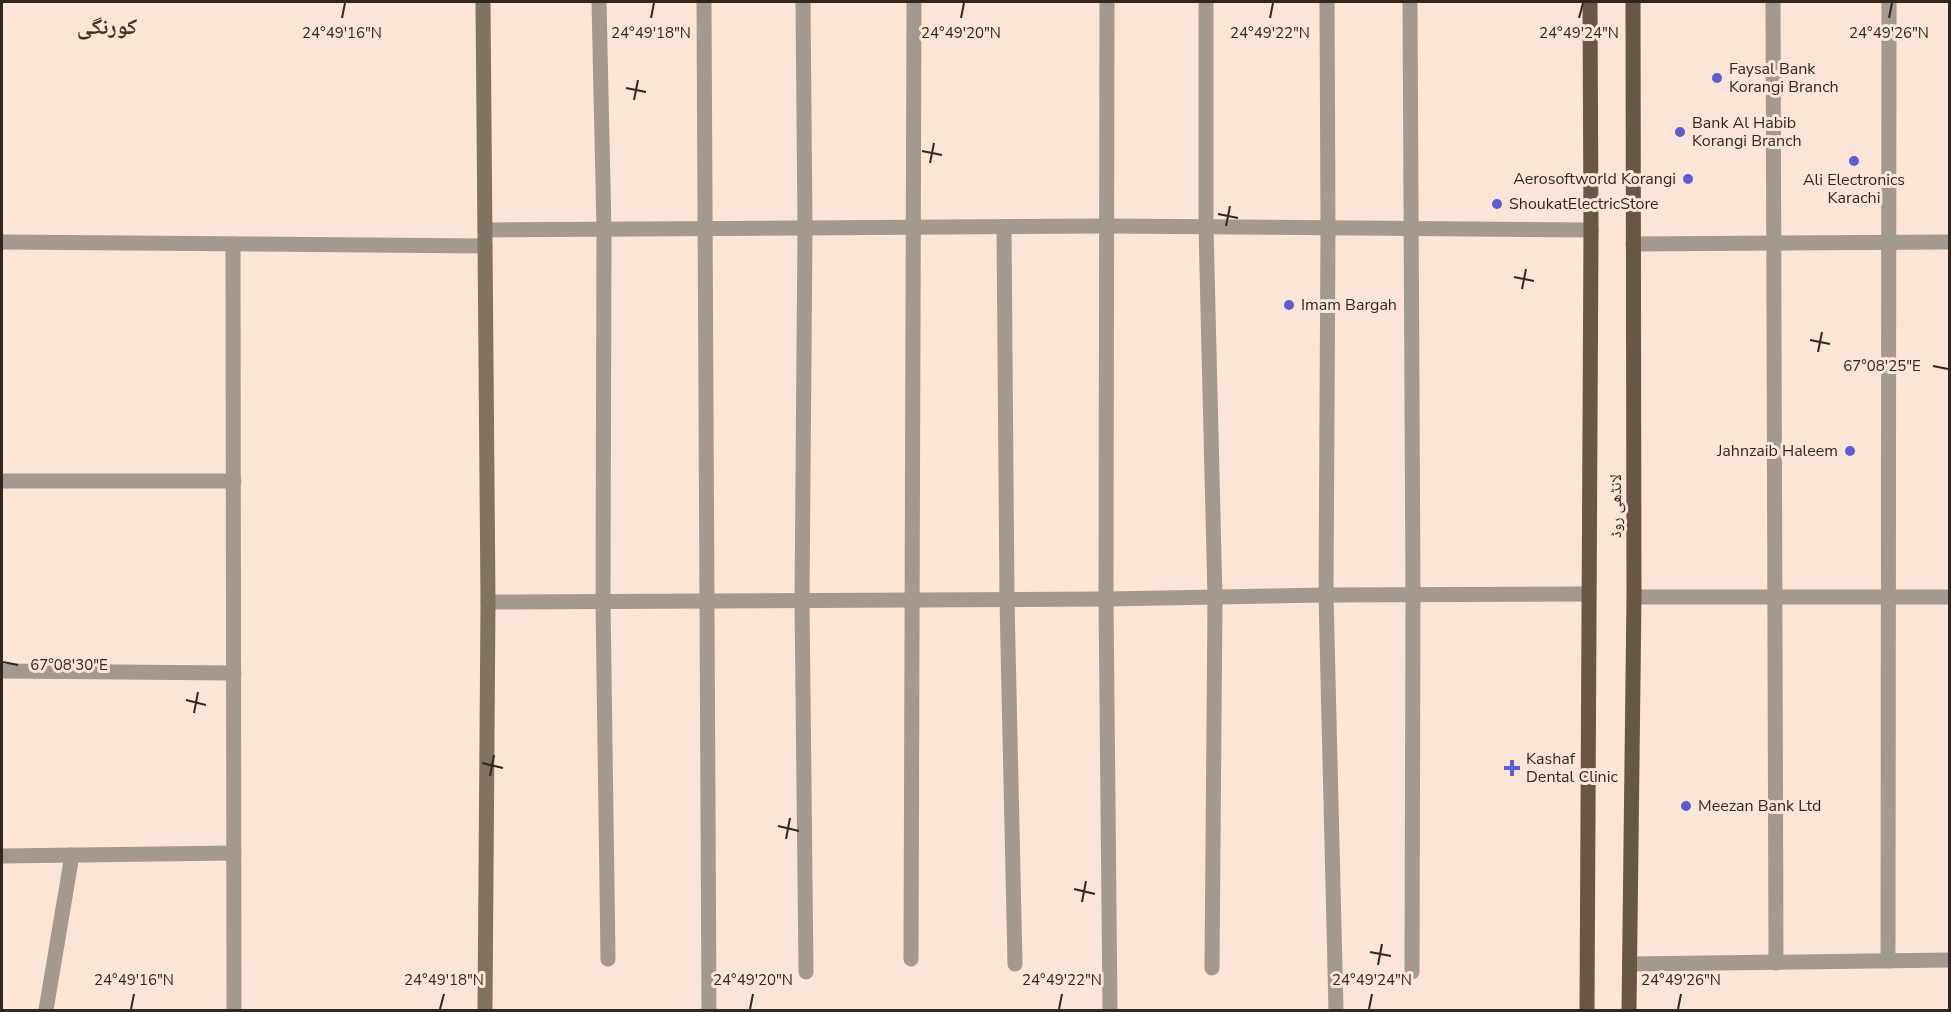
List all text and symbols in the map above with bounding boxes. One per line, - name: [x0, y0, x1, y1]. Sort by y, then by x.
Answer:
- district label: کورنگی: [77, 12, 137, 42]
- text: 24°49'16"N: [302, 23, 382, 43]
- text: 24°49'18"N: [611, 23, 691, 43]
- text: 24°49'20"N: [921, 23, 1001, 43]
- text: 24°49'22"N: [1230, 23, 1310, 43]
- text: 24°49'24"N: [1539, 23, 1619, 43]
- text: 24°49'26"N: [1849, 23, 1929, 43]
- place label: Faysal Bank Korangi Branch: [1729, 58, 1839, 98]
- marker: Faysal Bank Korangi Branch: [1710, 71, 1724, 85]
- place label: Bank Al Habib Korangi Branch: [1692, 112, 1802, 152]
- marker: Bank Al Habib Korangi Branch: [1673, 125, 1687, 139]
- marker: Ali Electronics Karachi: [1847, 154, 1861, 168]
- place label: Aerosoftworld Korangi: [1513, 168, 1676, 190]
- place label: Ali Electronics Karachi: [1803, 169, 1905, 209]
- marker: Aerosoftworld Korangi: [1681, 172, 1695, 186]
- place label: ShoukatElectricStore: [1509, 193, 1659, 215]
- marker: ShoukatElectricStore: [1490, 197, 1504, 211]
- place label: Imam Bargah: [1301, 294, 1397, 316]
- marker: Imam Bargah: [1282, 298, 1296, 312]
- text: 67°08'25"E: [1843, 356, 1921, 376]
- place label: Jahnzaib Haleem: [1716, 440, 1838, 462]
- marker: Jahnzaib Haleem: [1843, 444, 1857, 458]
- street label: لانڈھی روڈ: [1605, 474, 1627, 538]
- text: 67°08'30"E: [30, 655, 108, 675]
- place label: Kashaf Dental Clinic: [1526, 748, 1618, 788]
- marker: Kashaf Dental Clinic: [1503, 759, 1521, 777]
- place label: Meezan Bank Ltd: [1698, 795, 1821, 817]
- marker: Meezan Bank Ltd: [1679, 799, 1693, 813]
- text: 24°49'16"N: [94, 970, 174, 990]
- text: 24°49'18"N: [404, 970, 484, 990]
- text: 24°49'20"N: [713, 970, 793, 990]
- text: 24°49'22"N: [1022, 970, 1102, 990]
- text: 24°49'24"N: [1332, 970, 1412, 990]
- text: 24°49'26"N: [1641, 970, 1721, 990]

